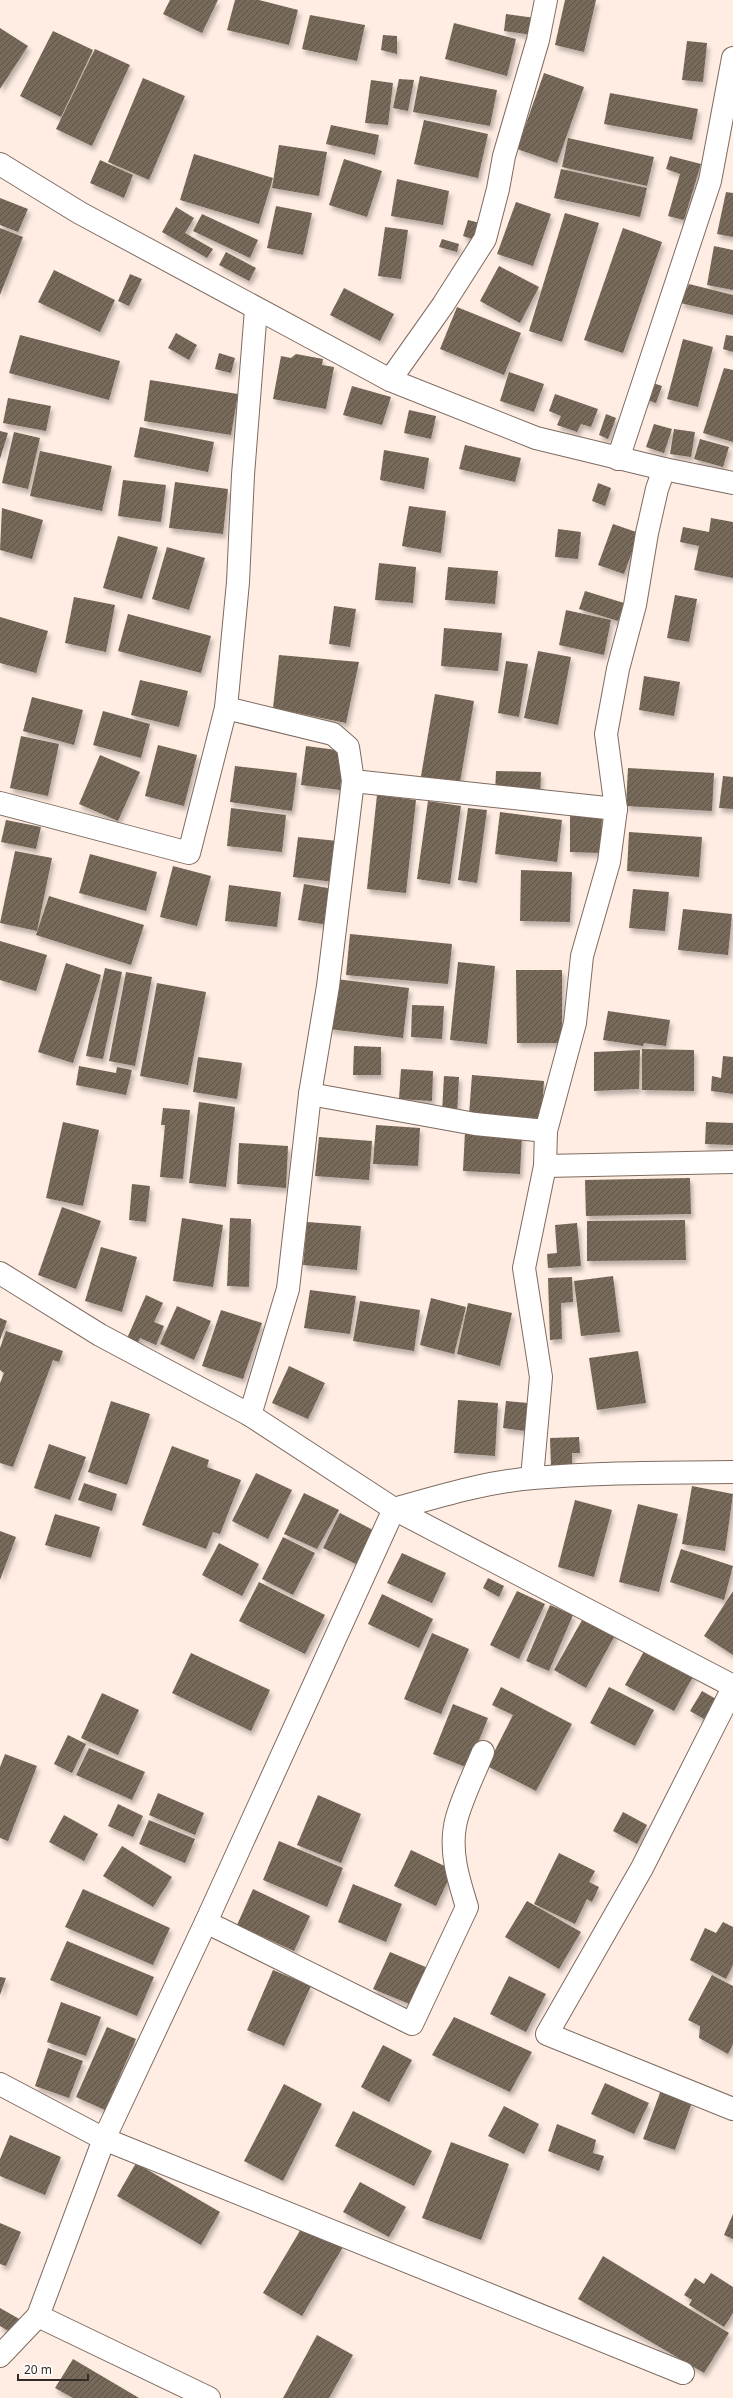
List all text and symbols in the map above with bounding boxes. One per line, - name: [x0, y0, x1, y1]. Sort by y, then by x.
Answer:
- scale bar: [18, 2356, 88, 2382]
- text: 20 m: [24, 2361, 52, 2378]

